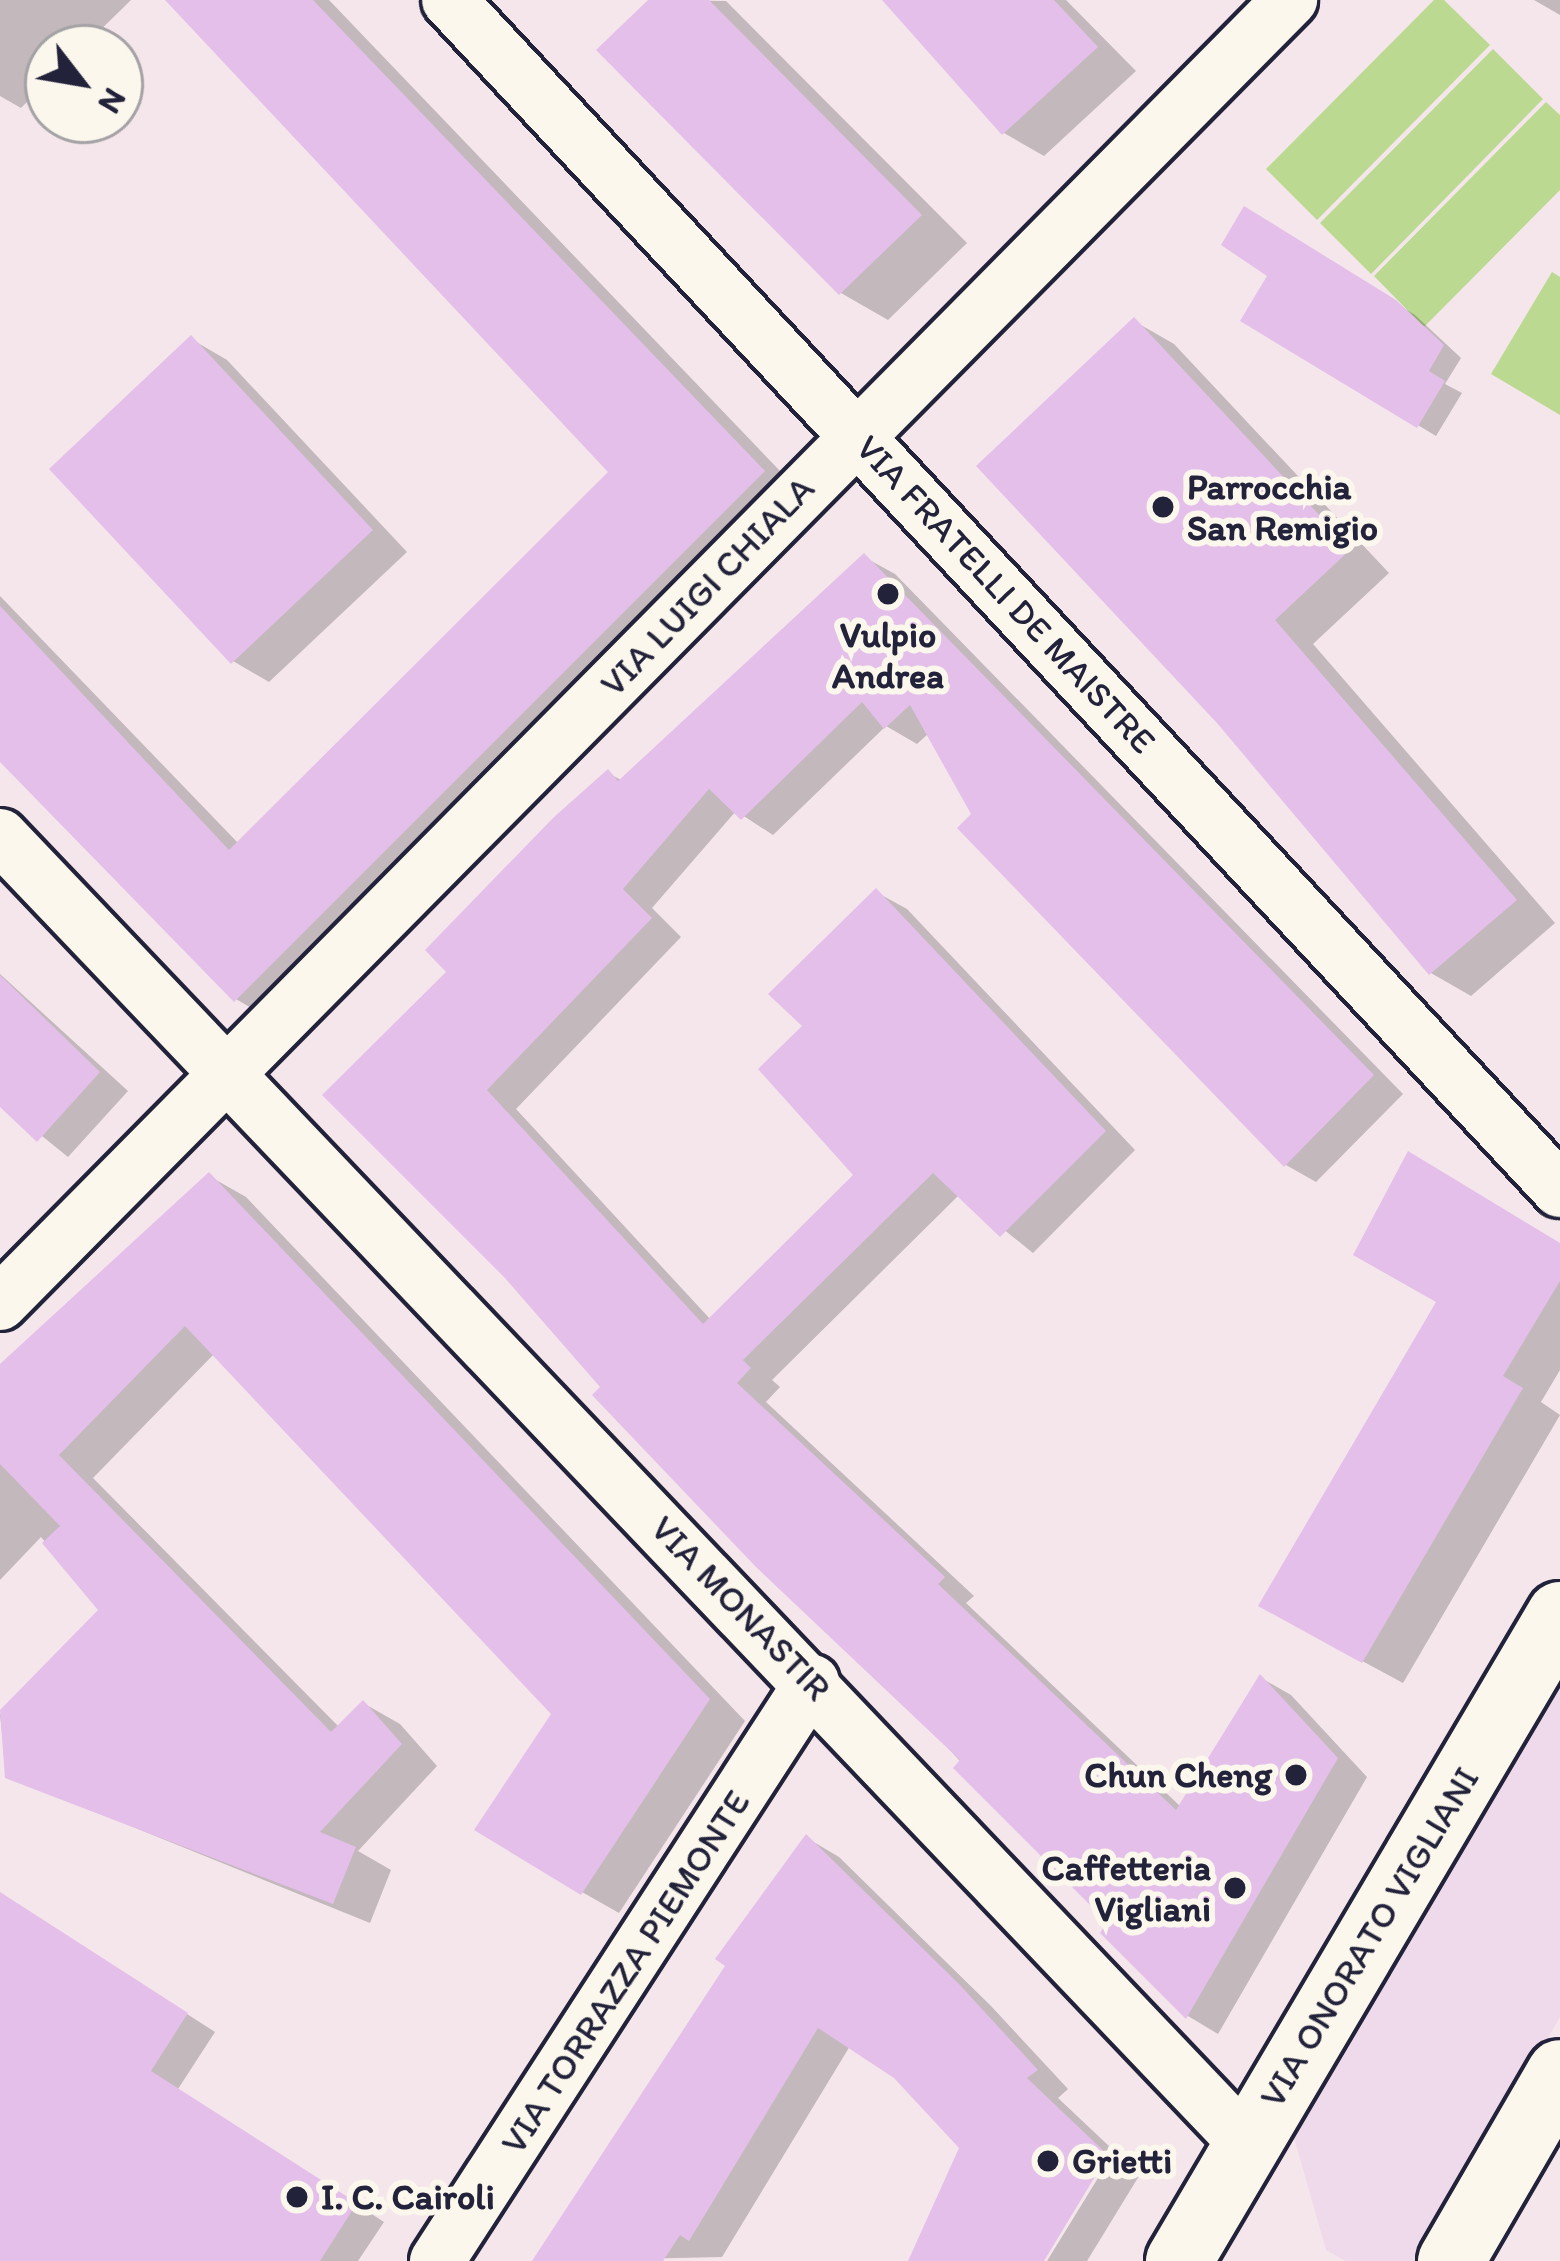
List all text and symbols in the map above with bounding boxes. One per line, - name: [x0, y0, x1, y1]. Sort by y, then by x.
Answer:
- north arrow: [24, 24, 144, 144]
- text: N: [90, 82, 135, 121]
- street label: VIA FRATELLI DE MAISTRE: [846, 425, 1166, 763]
- place label: Parrocchia San Remigio: [1187, 464, 1378, 549]
- street label: VIA LUIGI CHIALA: [591, 467, 823, 705]
- marker: Parrocchia San Remigio: [1150, 494, 1176, 520]
- marker: Vulpio Andrea: [875, 581, 901, 607]
- place label: Vulpio Andrea: [832, 612, 944, 697]
- street label: VIA MONASTIR: [641, 1505, 841, 1711]
- place label: Chun Cheng: [1085, 1753, 1272, 1797]
- street label: VIA ONORATO VIGLIANI: [1250, 1759, 1488, 2115]
- marker: Chun Cheng: [1283, 1762, 1309, 1788]
- street label: VIA TORRAZZA PIEMONTE: [491, 1782, 759, 2162]
- place label: Caffetteria Vigliani: [1042, 1845, 1211, 1930]
- marker: Caffetteria Vigliani: [1222, 1875, 1248, 1901]
- place label: Grietti: [1072, 2139, 1172, 2183]
- marker: Grietti: [1035, 2148, 1061, 2174]
- place label: I. C. Cairoli: [321, 2175, 495, 2219]
- marker: I. C. Cairoli: [284, 2184, 310, 2210]

